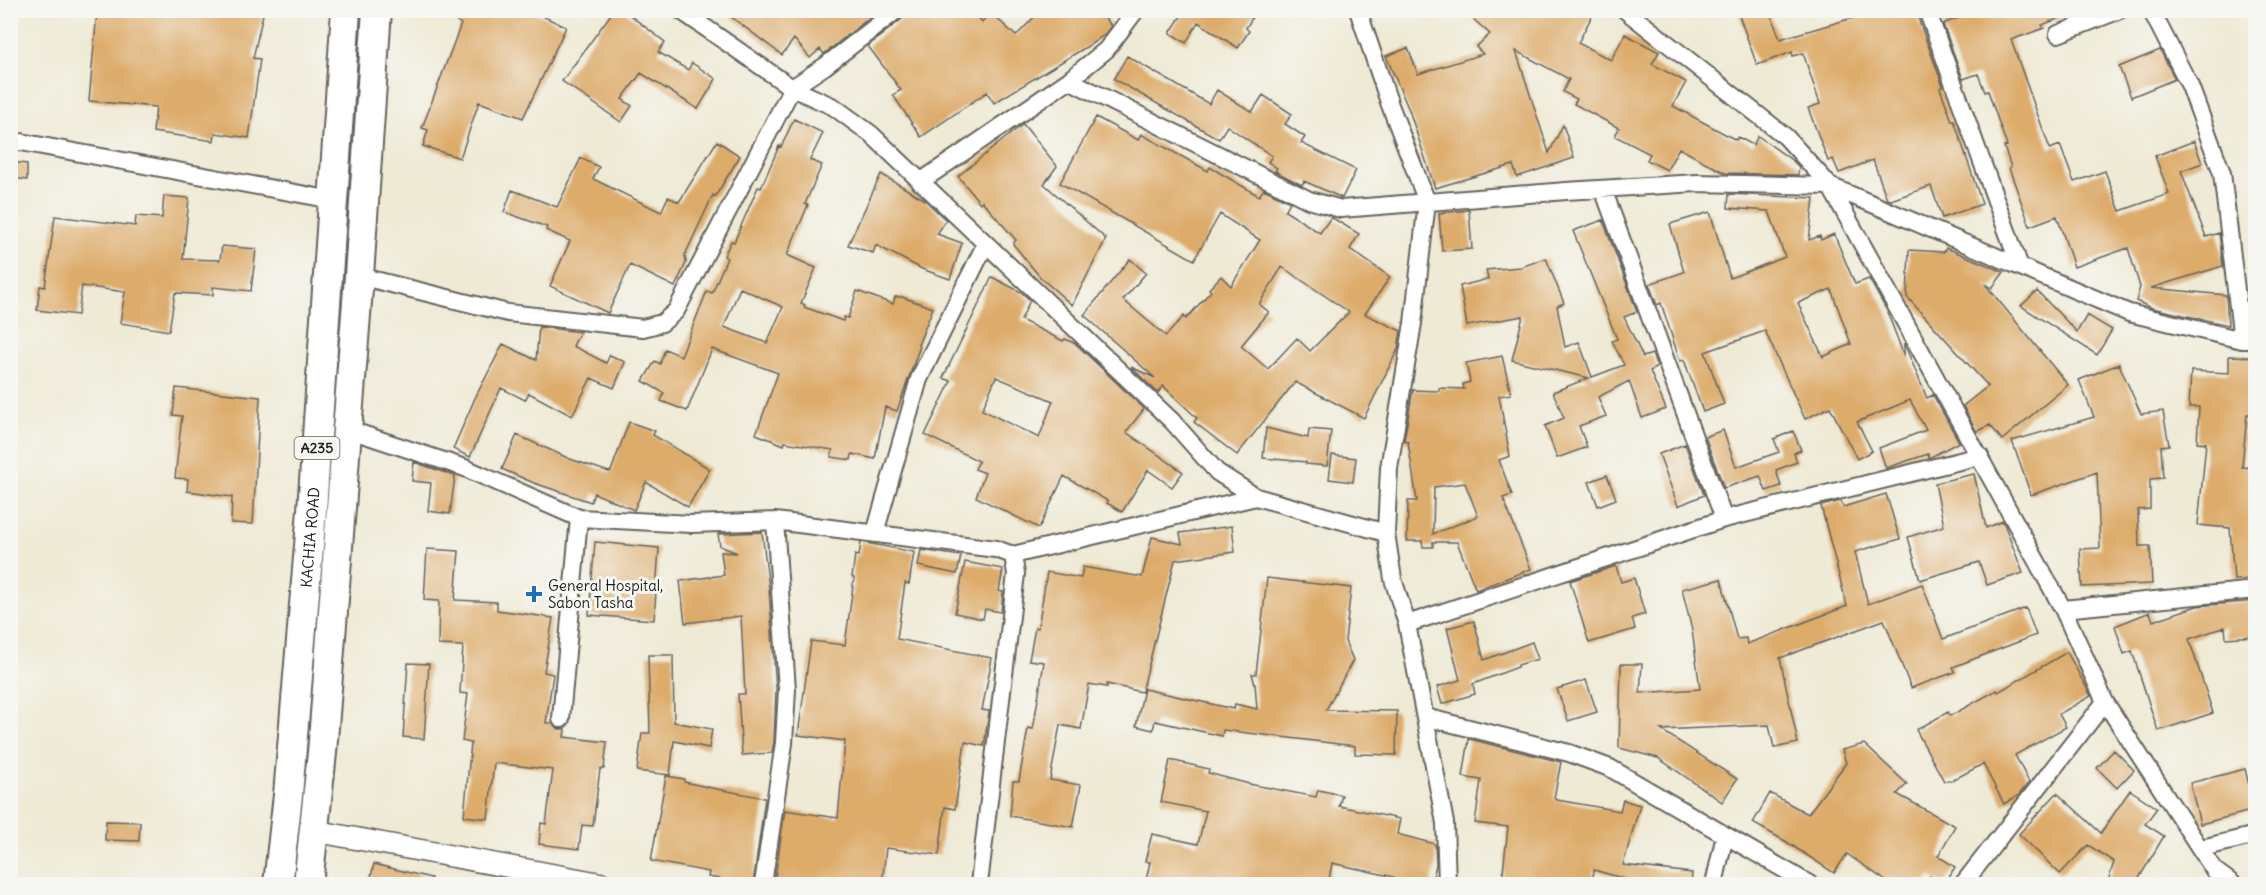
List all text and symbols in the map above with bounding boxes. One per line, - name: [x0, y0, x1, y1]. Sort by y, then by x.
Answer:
- road number: A235: [294, 437, 340, 459]
- street label: KACHIA ROAD: [296, 487, 323, 588]
- place label: General Hospital, Sabon Tasha: [548, 576, 663, 612]
- marker: General Hospital, Sabon Tasha: [525, 585, 543, 603]

